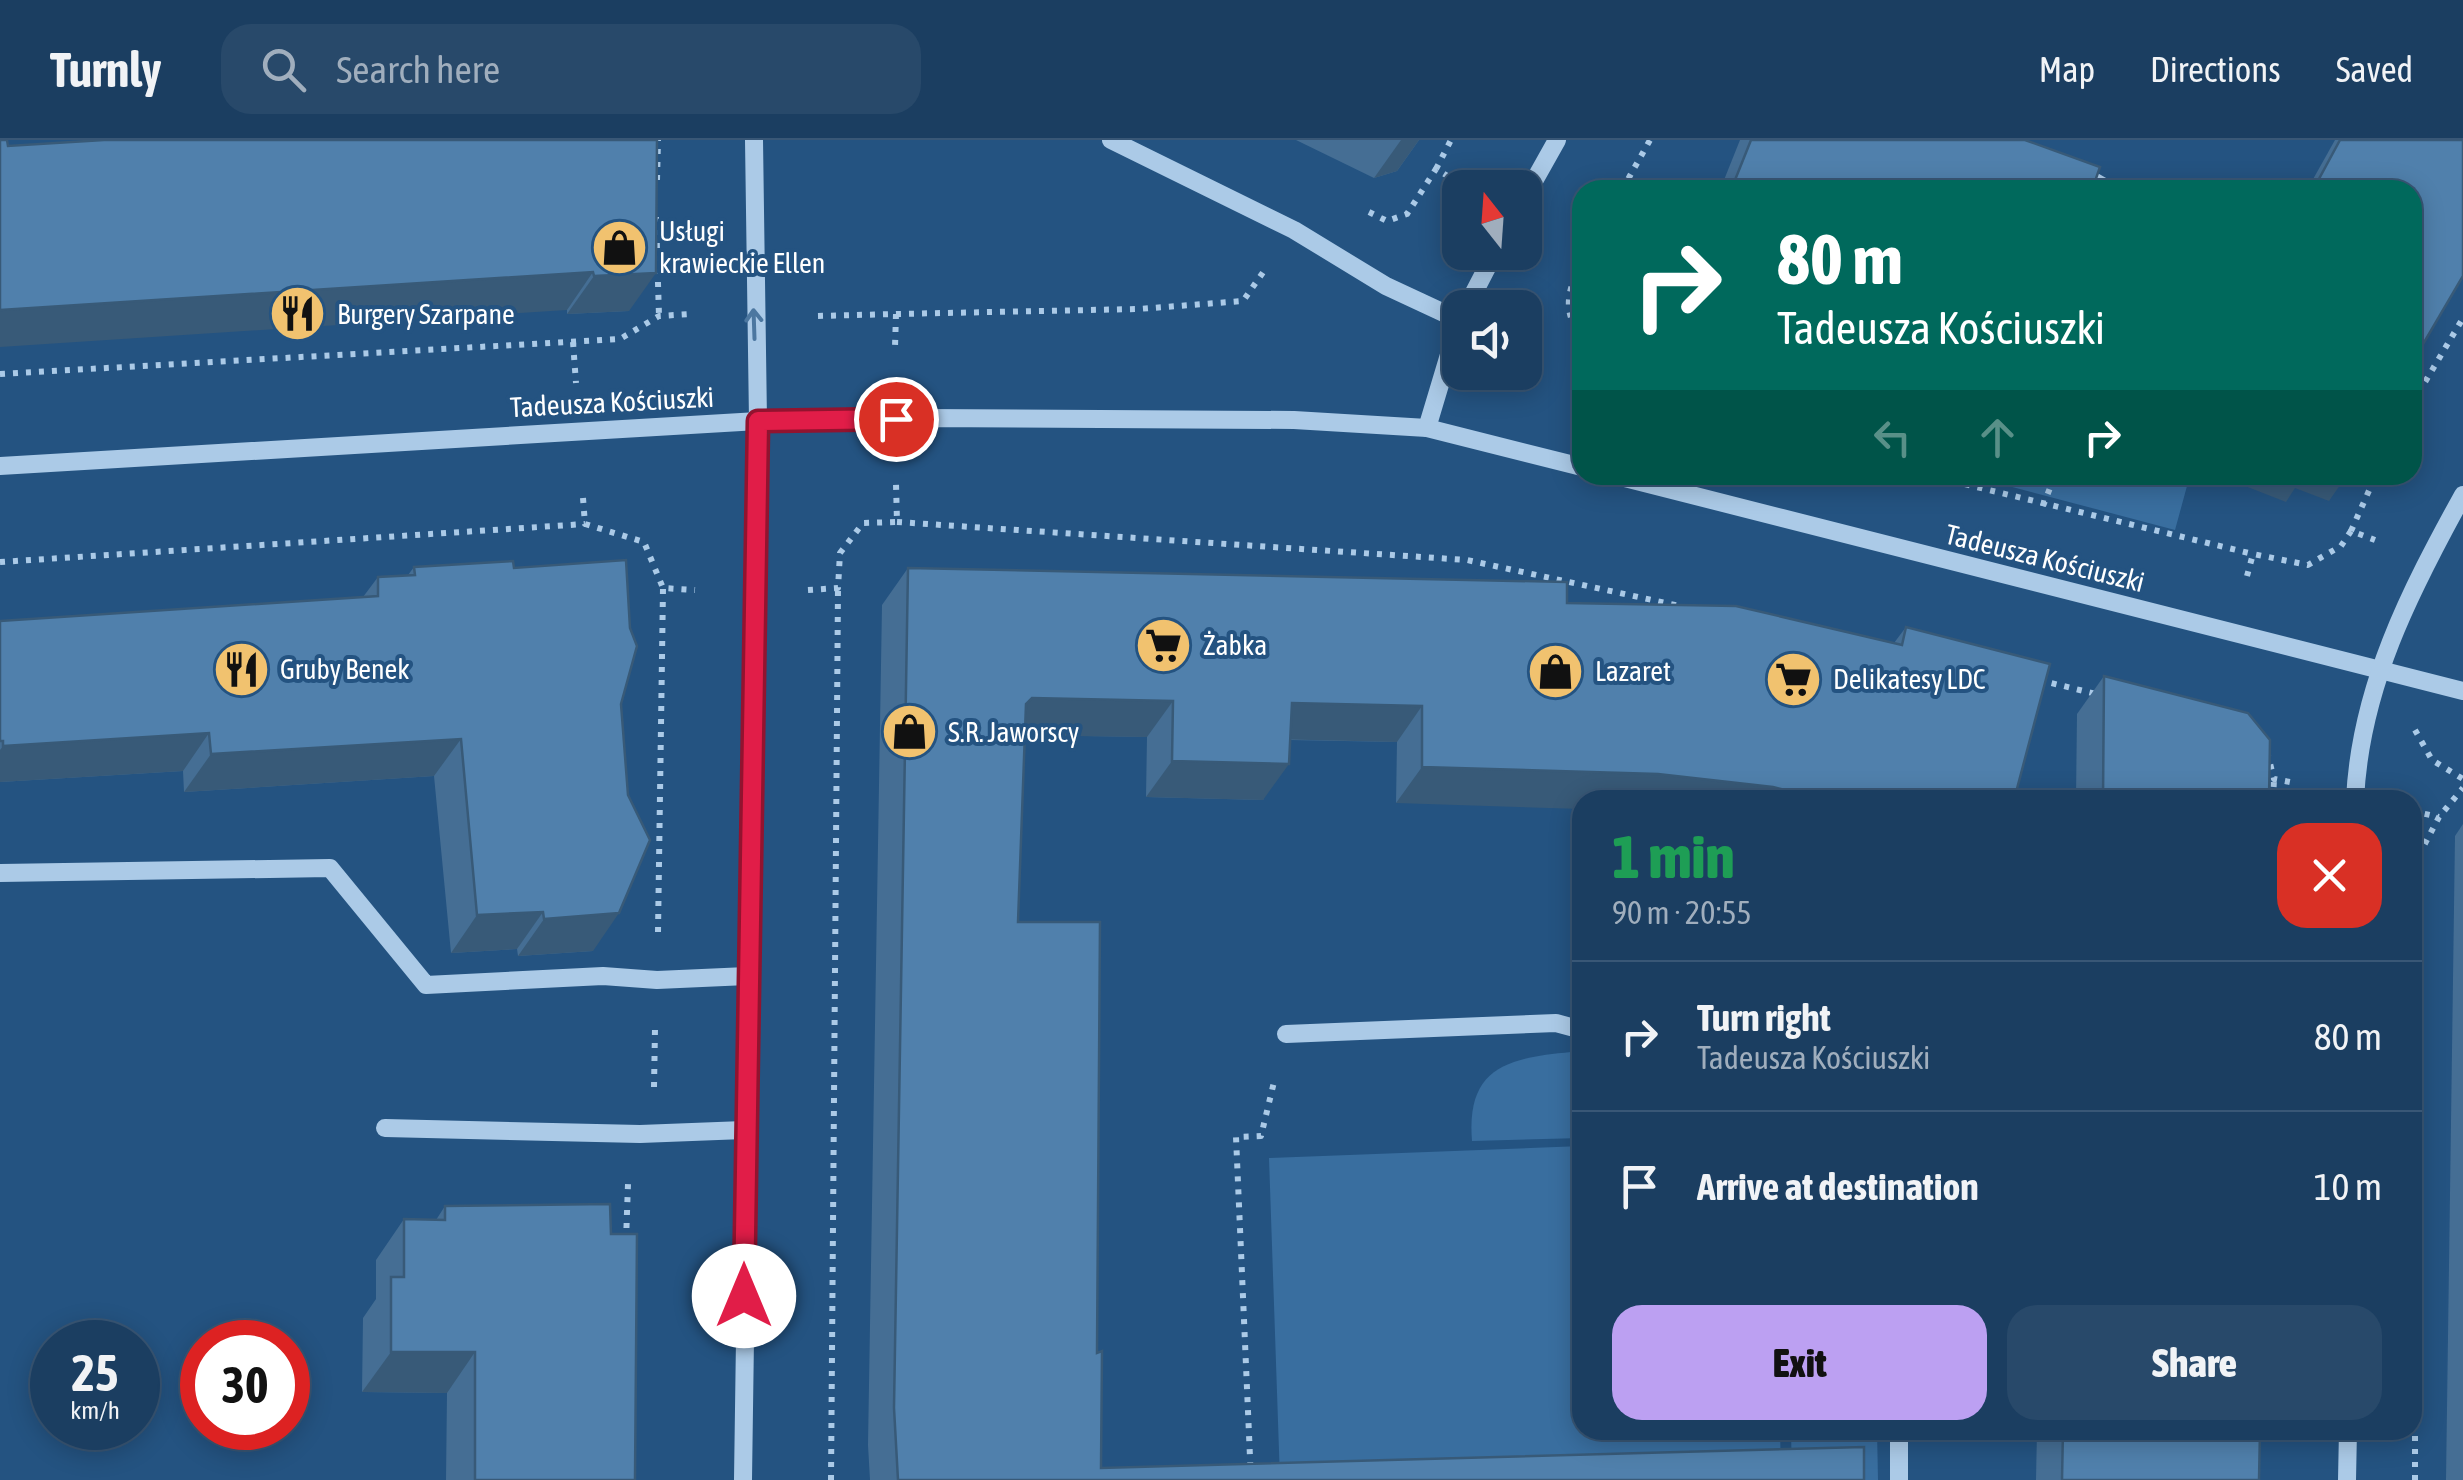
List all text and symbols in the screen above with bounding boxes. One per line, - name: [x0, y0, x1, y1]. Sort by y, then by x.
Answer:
- search box: [221, 24, 921, 114]
- text: Turnly: [50, 42, 161, 97]
- icon: search: [256, 42, 311, 97]
- text: Search here: [336, 48, 500, 91]
- text: Map: [2039, 49, 2095, 89]
- text: Directions: [2150, 49, 2281, 89]
- text: Saved: [2336, 49, 2413, 89]
- north arrow: [1442, 170, 1542, 270]
- map controls: [1442, 170, 1542, 390]
- place label: Usługi krawieckie Ellen: [659, 215, 825, 279]
- shop icon: Usługi krawieckie Ellen: [590, 217, 650, 277]
- text: 80 m: [1777, 219, 1903, 299]
- icon: right: [1612, 220, 1742, 350]
- restaurant icon: Burgery Szarpane: [268, 284, 328, 344]
- button: sound: [1442, 290, 1542, 390]
- place label: Burgery Szarpane: [337, 298, 515, 330]
- text: Tadeusza Kościuszki: [1777, 302, 2105, 354]
- one-way arrow: [745, 308, 764, 340]
- pin: [854, 377, 939, 462]
- street label: Tadeusza Kościuszki: [509, 381, 715, 423]
- icon: arrive: [869, 392, 924, 447]
- icon: left: [1865, 410, 1920, 465]
- icon: ahead: [1970, 410, 2025, 465]
- icon: right: [2075, 410, 2130, 465]
- street label: Tadeusza Kościuszki: [1942, 518, 2148, 598]
- supermarket icon: Żabka: [1134, 615, 1194, 675]
- place label: Żabka: [1203, 629, 1267, 661]
- restaurant icon: Gruby Benek: [211, 639, 271, 699]
- shop icon: Lazaret: [1526, 641, 1586, 701]
- supermarket icon: Delikatesy LDC: [1764, 649, 1824, 709]
- place label: Gruby Benek: [280, 653, 410, 685]
- place label: Lazaret: [1595, 655, 1671, 687]
- place label: Delikatesy LDC: [1833, 663, 1986, 695]
- shop icon: S.R. Jaworscy: [879, 702, 939, 762]
- place label: S.R. Jaworscy: [948, 716, 1079, 748]
- text: 1 min: [1612, 822, 1735, 891]
- button: close: [2277, 823, 2382, 928]
- text: 90 m · 20:55: [1612, 894, 1752, 931]
- text: Turn right: [1697, 996, 1831, 1039]
- icon: right: [1612, 1009, 1667, 1064]
- text: 80 m: [2314, 1015, 2382, 1058]
- text: Tadeusza Kościuszki: [1697, 1039, 1930, 1076]
- icon: arrive: [1612, 1159, 1667, 1214]
- text: Arrive at destination: [1697, 1165, 1979, 1208]
- text: 10 m: [2314, 1165, 2382, 1208]
- position arrow: [692, 1244, 796, 1348]
- button: Exit: [1612, 1305, 1987, 1420]
- button: Share: [2007, 1305, 2382, 1420]
- speed limit sign: 30: [180, 1320, 310, 1450]
- text: 25: [71, 1344, 118, 1402]
- text: km/h: [70, 1396, 120, 1424]

